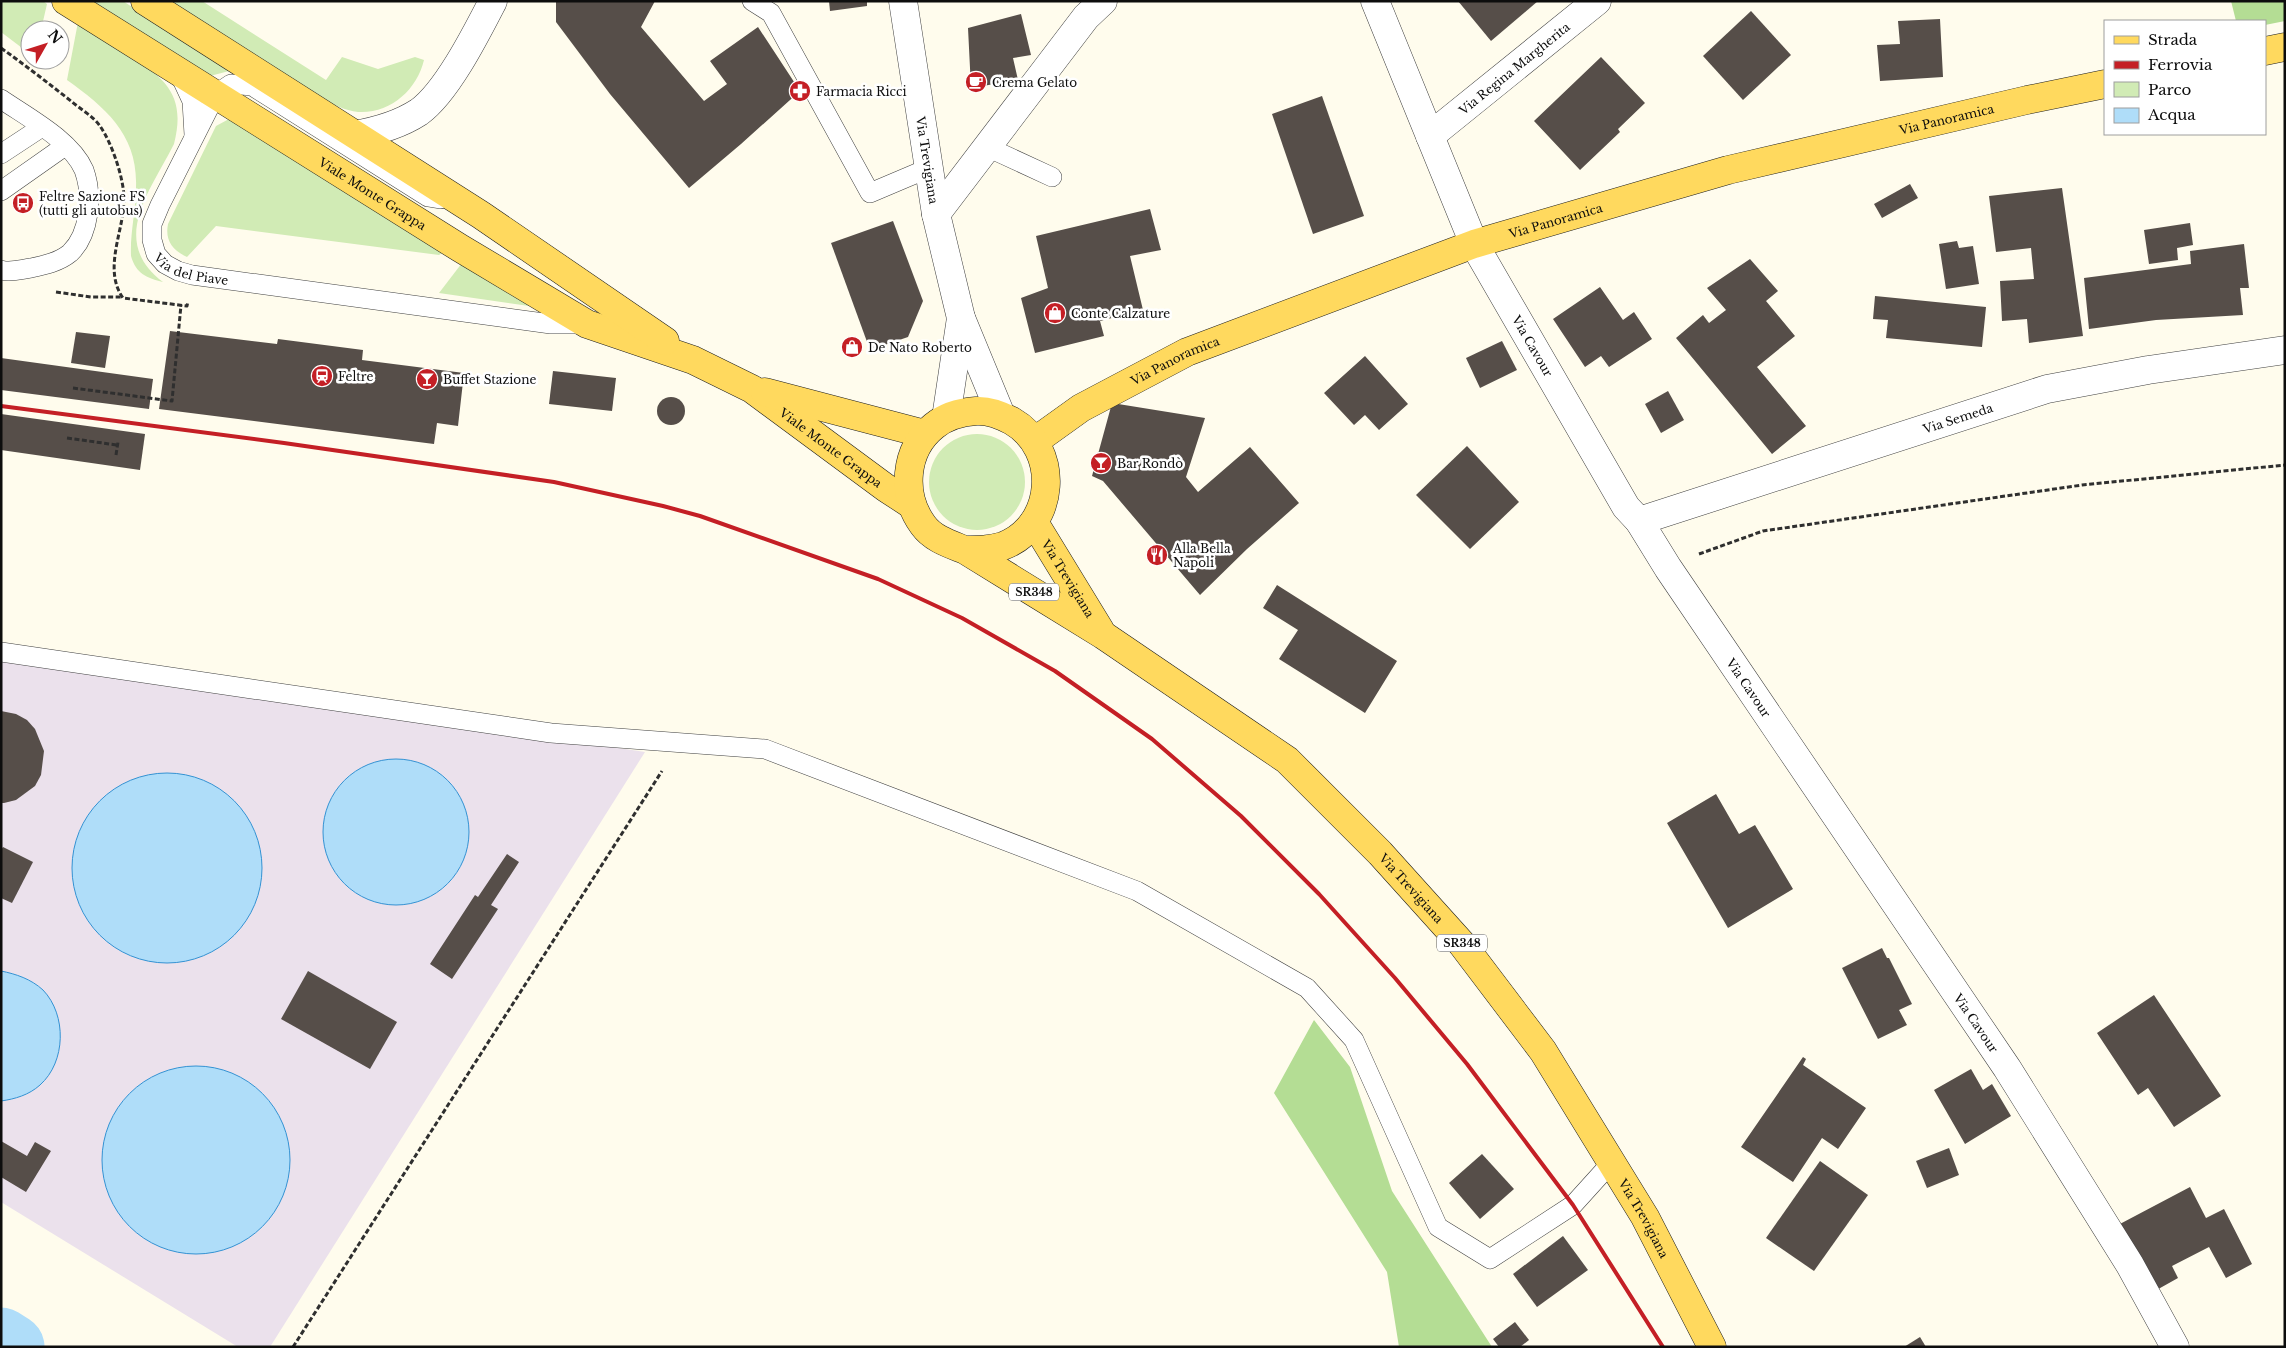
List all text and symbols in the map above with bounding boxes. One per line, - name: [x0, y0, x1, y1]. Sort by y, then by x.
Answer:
- street label: Via Regina Margherita: [1455, 19, 1573, 118]
- north arrow: [20, 20, 70, 70]
- legend: [2104, 20, 2266, 135]
- text: N: [44, 26, 66, 48]
- text: Strada: [2148, 30, 2198, 49]
- text: Ferrovia: [2148, 55, 2213, 74]
- cafe icon: Crema Gelato: [964, 70, 988, 94]
- place label: Crema Gelato: [992, 75, 1077, 90]
- pharmacy icon: Farmacia Ricci: [788, 79, 812, 103]
- text: Parco: [2148, 80, 2191, 99]
- place label: Farmacia Ricci: [816, 84, 907, 99]
- street label: Via Panoramica: [1897, 100, 1996, 137]
- text: Acqua: [2147, 105, 2196, 124]
- street label: Via Trevigiana: [913, 114, 942, 205]
- street label: Viale Monte Grappa: [315, 153, 429, 233]
- place label: Feltre Sazione FS (tutti gli autobus): [39, 189, 145, 218]
- bus stop icon: Feltre Sazione FS (tutti gli autobus): [11, 191, 35, 215]
- street label: Via Panoramica: [1506, 199, 1604, 241]
- street label: Via del Piave: [150, 249, 229, 287]
- shop icon: Conte Calzature: [1043, 301, 1067, 325]
- place label: Conte Calzature: [1071, 306, 1170, 321]
- street label: Via Cavour: [1509, 312, 1557, 379]
- street label: Via Panoramica: [1127, 333, 1222, 388]
- shop icon: De Nato Roberto: [840, 335, 864, 359]
- place label: De Nato Roberto: [868, 340, 972, 355]
- station icon: Feltre: [310, 364, 334, 388]
- bar icon: Buffet Stazione: [415, 367, 439, 391]
- place label: Feltre: [338, 369, 373, 384]
- place label: Buffet Stazione: [443, 372, 536, 387]
- street label: Via Semeda: [1920, 399, 1995, 436]
- street label: Viale Monte Grappa: [776, 404, 886, 490]
- bar icon: Bar Rondò: [1089, 451, 1113, 475]
- place label: Bar Rondò: [1117, 456, 1183, 471]
- street label: Via Trevigiana: [1038, 536, 1098, 620]
- place label: Alla Bella Napoli: [1172, 541, 1231, 570]
- restaurant icon: Alla Bella Napoli: [1145, 543, 1169, 567]
- road number: SR348: [1009, 584, 1059, 600]
- street label: Via Cavour: [1723, 654, 1775, 720]
- street label: Via Trevigiana: [1376, 849, 1447, 926]
- road number: SR348: [1437, 934, 1487, 951]
- street label: Via Cavour: [1950, 990, 2002, 1055]
- street label: Via Trevigiana: [1615, 1175, 1672, 1261]

